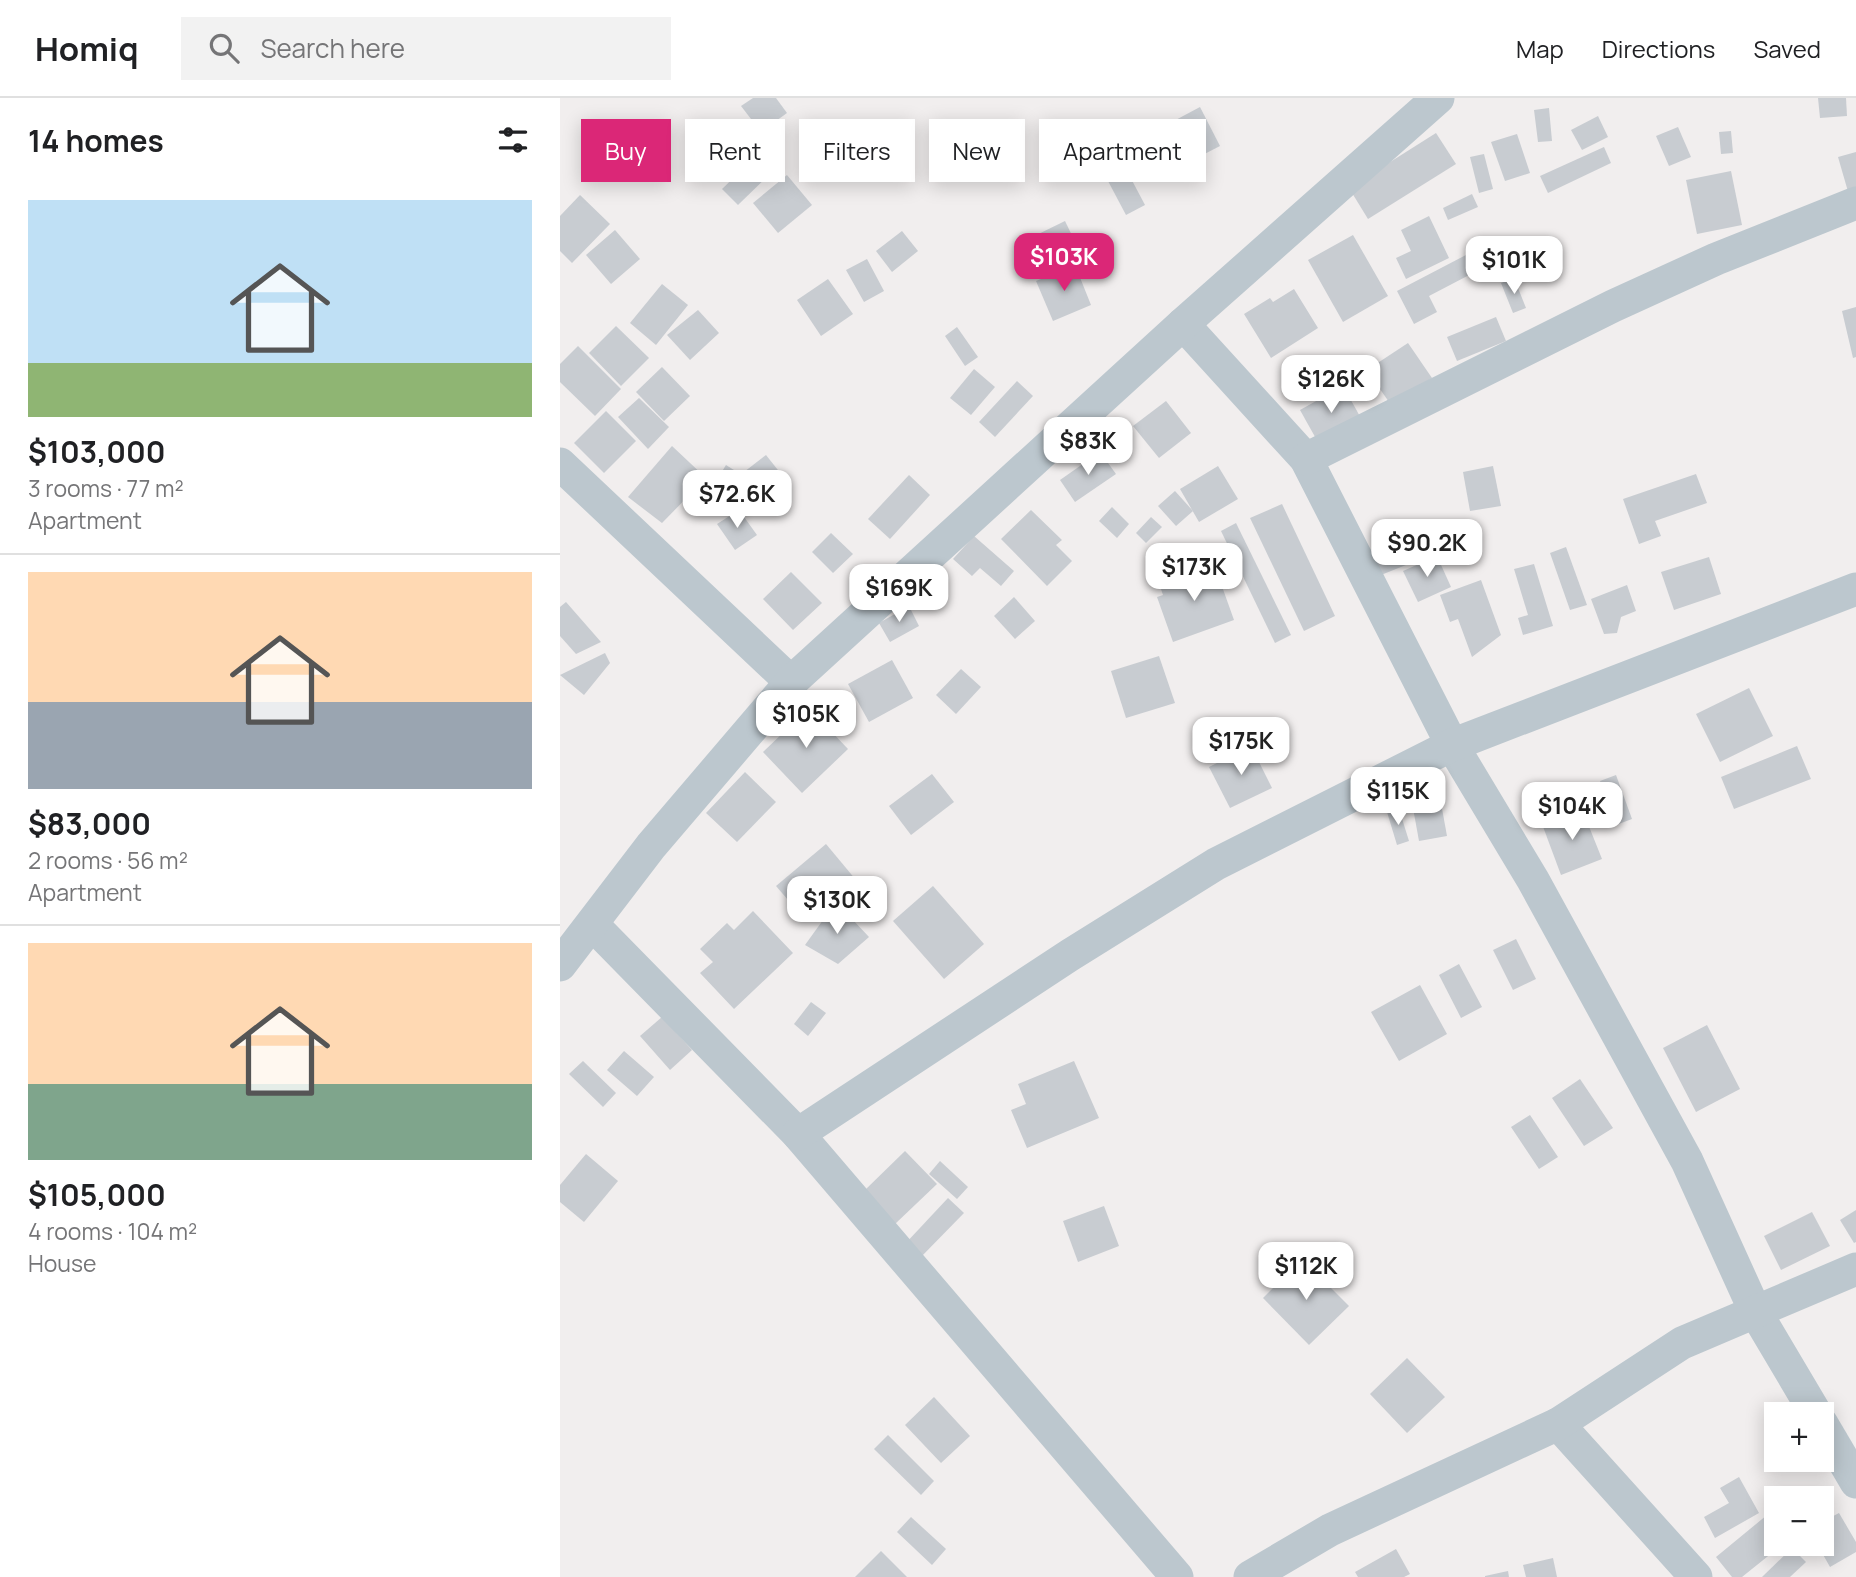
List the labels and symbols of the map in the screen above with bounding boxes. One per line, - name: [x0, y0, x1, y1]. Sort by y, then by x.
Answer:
- pin: $103K: [1015, 234, 1113, 293]
- pin: $101K: [1465, 236, 1563, 296]
- pin: $126K: [1282, 356, 1380, 415]
- pin: $83K: [1047, 418, 1129, 477]
- pin: $72.6K: [680, 470, 794, 530]
- pin: $90.2K: [1370, 519, 1484, 579]
- pin: $173K: [1145, 544, 1243, 603]
- pin: $169K: [850, 564, 948, 624]
- pin: $105K: [757, 690, 855, 750]
- pin: $175K: [1192, 718, 1290, 777]
- pin: $115K: [1349, 768, 1447, 827]
- pin: $104K: [1523, 782, 1621, 842]
- pin: $130K: [788, 876, 886, 936]
- pin: $112K: [1257, 1242, 1355, 1302]

